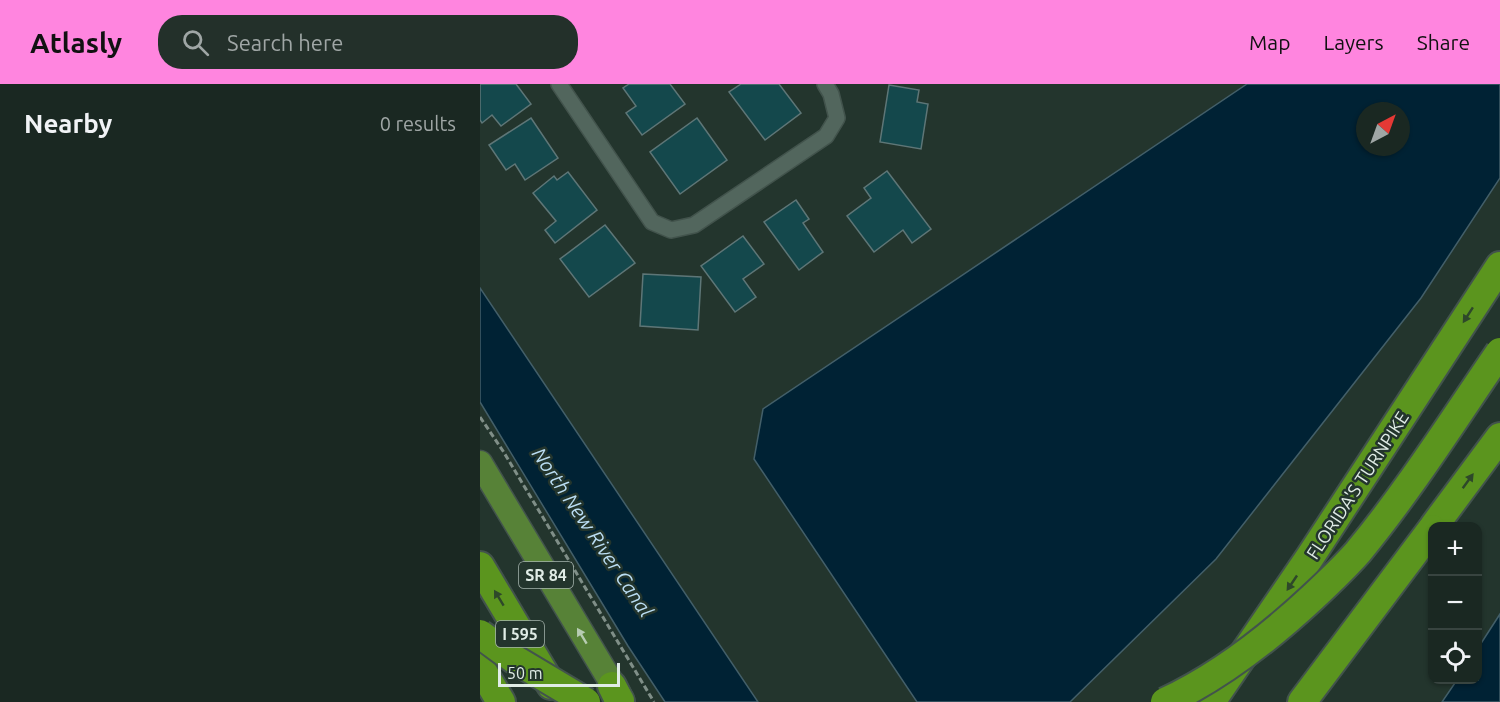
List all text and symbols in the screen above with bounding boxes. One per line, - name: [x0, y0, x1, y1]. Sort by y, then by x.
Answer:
- search box: [158, 15, 578, 69]
- icon: search: [179, 26, 212, 59]
- text: Atlasly: [30, 27, 122, 58]
- text: Search here: [227, 30, 343, 55]
- text: Map: [1249, 30, 1290, 54]
- text: Layers: [1323, 30, 1384, 54]
- text: Share: [1417, 30, 1470, 54]
- north arrow: [1356, 102, 1410, 156]
- text: Nearby: [24, 109, 112, 138]
- text: 0 results: [380, 112, 456, 135]
- one-way arrow: [1463, 307, 1474, 323]
- street label: FLORIDA'S TURNPIKE: [1302, 408, 1412, 562]
- water label: North New River Canal: [528, 443, 658, 621]
- one-way arrow: [1461, 473, 1473, 488]
- map controls: [1428, 522, 1482, 684]
- button: +: [1428, 522, 1482, 576]
- road number: SR 84: [519, 562, 573, 588]
- one-way arrow: [1287, 575, 1298, 591]
- button: −: [1428, 576, 1482, 630]
- one-way arrow: [493, 590, 504, 606]
- road number: I 595: [496, 621, 544, 647]
- one-way arrow: [577, 628, 588, 644]
- button: locate: [1428, 630, 1482, 684]
- scale bar: [498, 660, 620, 688]
- text: 50 m: [507, 664, 543, 682]

